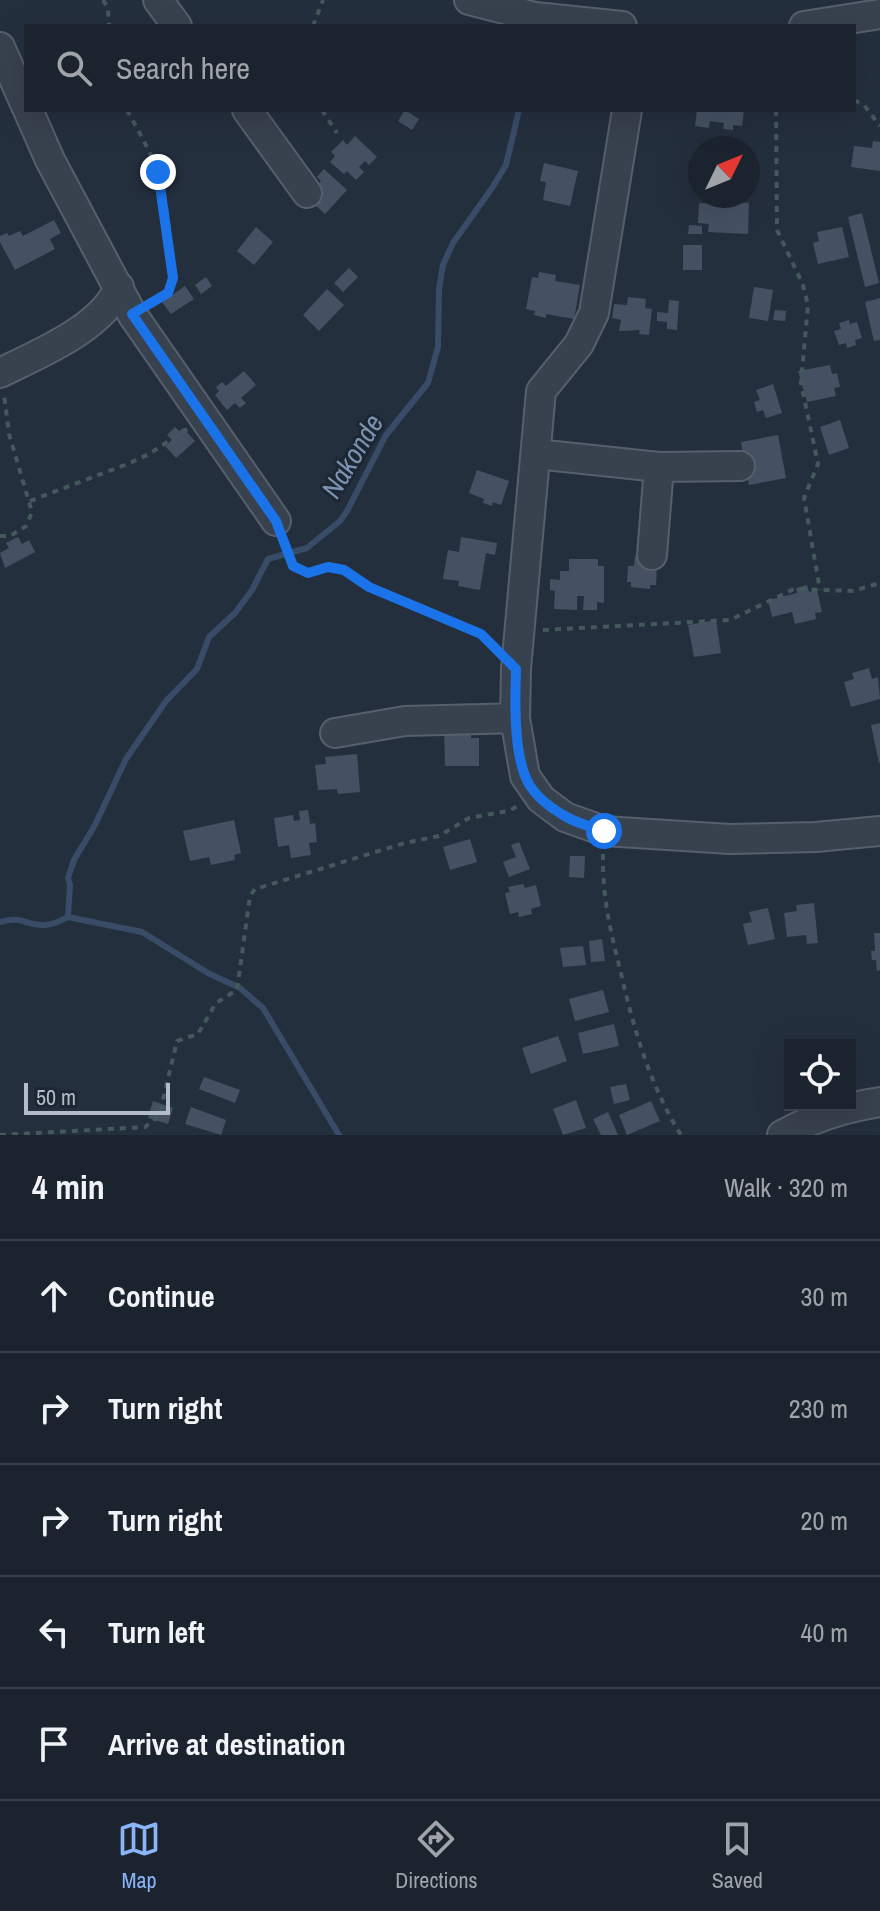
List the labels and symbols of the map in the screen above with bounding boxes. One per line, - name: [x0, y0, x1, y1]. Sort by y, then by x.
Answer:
- north arrow: [688, 136, 760, 208]
- route end: [140, 154, 176, 190]
- water label: Nakonde: [312, 407, 392, 505]
- route start: [586, 813, 622, 849]
- scale bar: [24, 1079, 170, 1115]

